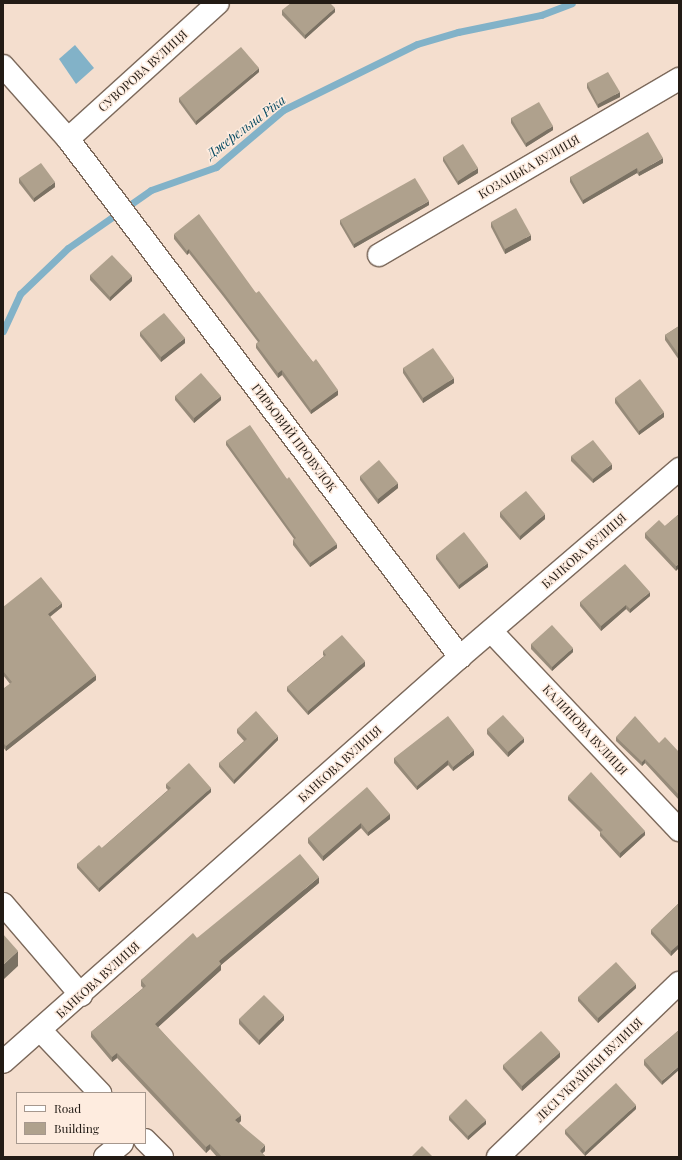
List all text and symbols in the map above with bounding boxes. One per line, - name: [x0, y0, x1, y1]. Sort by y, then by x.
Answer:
- street label: СУВОРОВА ВУЛИЦЯ: [96, 27, 190, 115]
- water label: Джерельна Ріка: [203, 92, 289, 162]
- street label: КОЗАЦЬКА ВУЛИЦЯ: [476, 132, 582, 202]
- street label: ГИРЬОВИЙ ПРОВУЛОК: [249, 381, 339, 495]
- street label: БАНКОВА ВУЛИЦЯ: [539, 510, 629, 592]
- street label: КАЛИНОВА ВУЛИЦЯ: [540, 682, 630, 778]
- street label: БАНКОВА ВУЛИЦЯ: [295, 723, 385, 805]
- street label: БАНКОВА ВУЛИЦЯ: [53, 939, 143, 1021]
- street label: ЛЕСІ УКРАЇНКИ ВУЛИЦЯ: [532, 1015, 646, 1125]
- legend: [16, 1092, 146, 1144]
- text: Road: [54, 1100, 81, 1116]
- text: Building: [54, 1120, 99, 1136]

